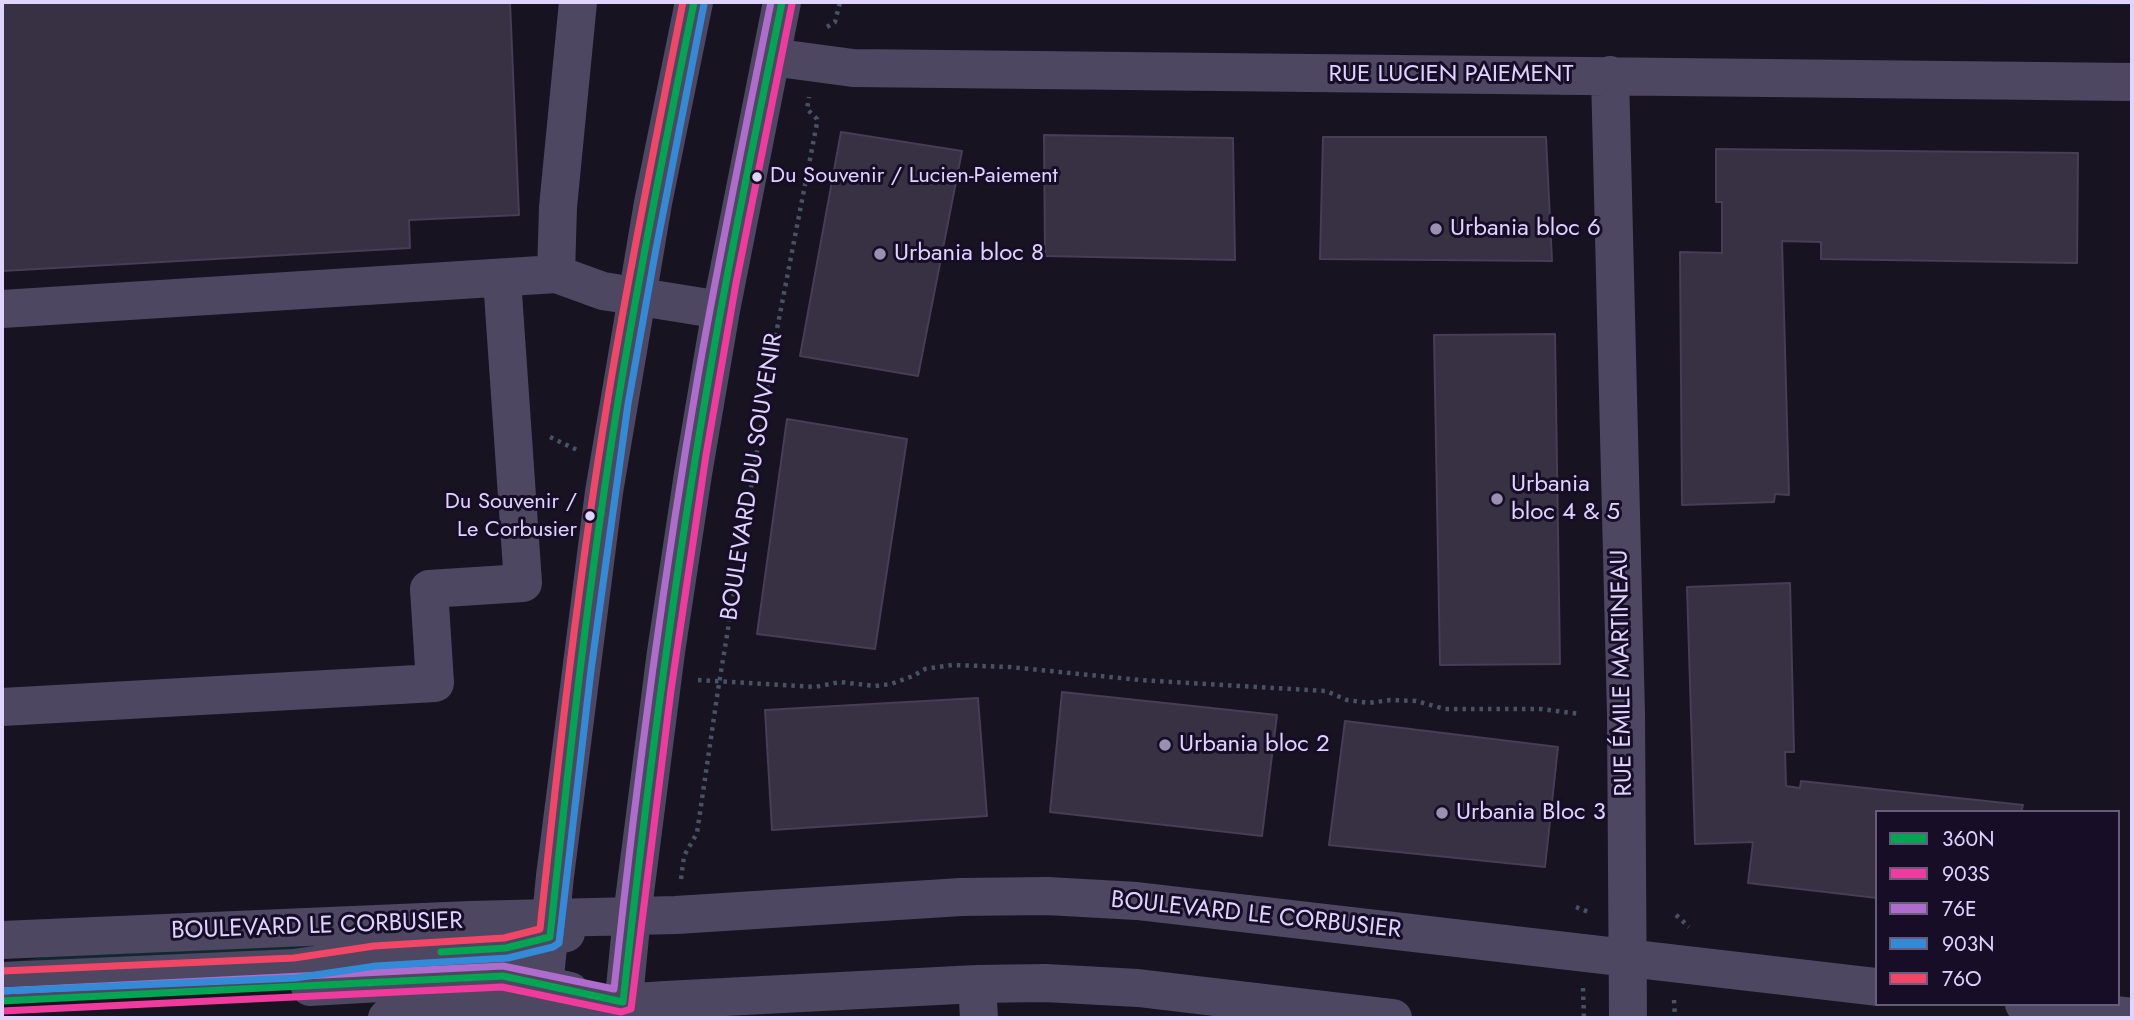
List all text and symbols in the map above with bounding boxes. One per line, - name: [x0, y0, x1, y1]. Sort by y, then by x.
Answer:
- street label: RUE LUCIEN PAIEMENT: [1329, 61, 1573, 89]
- place label: Du Souvenir / Lucien-Paiement: [770, 164, 1058, 190]
- marker: Du Souvenir / Lucien-Paiement: [750, 170, 764, 184]
- place label: Urbania bloc 6: [1450, 215, 1601, 243]
- marker: Urbania bloc 6: [1428, 221, 1444, 237]
- place label: Urbania bloc 8: [894, 240, 1044, 268]
- marker: Urbania bloc 8: [872, 246, 888, 262]
- street label: BOULEVARD DU SOUVENIR: [716, 331, 790, 623]
- place label: Urbania bloc 4 & 5: [1511, 471, 1620, 527]
- place label: Du Souvenir / Le Corbusier: [445, 490, 577, 542]
- marker: Urbania bloc 4 & 5: [1489, 491, 1505, 507]
- marker: Du Souvenir / Le Corbusier: [583, 509, 597, 523]
- street label: RUE ÉMILE MARTINEAU: [1606, 549, 1640, 797]
- place label: Urbania bloc 2: [1179, 731, 1330, 759]
- marker: Urbania bloc 2: [1157, 737, 1173, 753]
- place label: Urbania Bloc 3: [1456, 799, 1606, 827]
- marker: Urbania Bloc 3: [1434, 805, 1450, 821]
- legend: [1875, 810, 2120, 1006]
- text: 360N: [1942, 824, 1994, 854]
- text: 903S: [1942, 859, 1990, 889]
- street label: BOULEVARD LE CORBUSIER: [1109, 886, 1403, 946]
- text: 76E: [1942, 894, 1977, 924]
- street label: BOULEVARD LE CORBUSIER: [171, 908, 463, 946]
- text: 903N: [1942, 929, 1994, 959]
- text: 76O: [1942, 964, 1982, 994]

